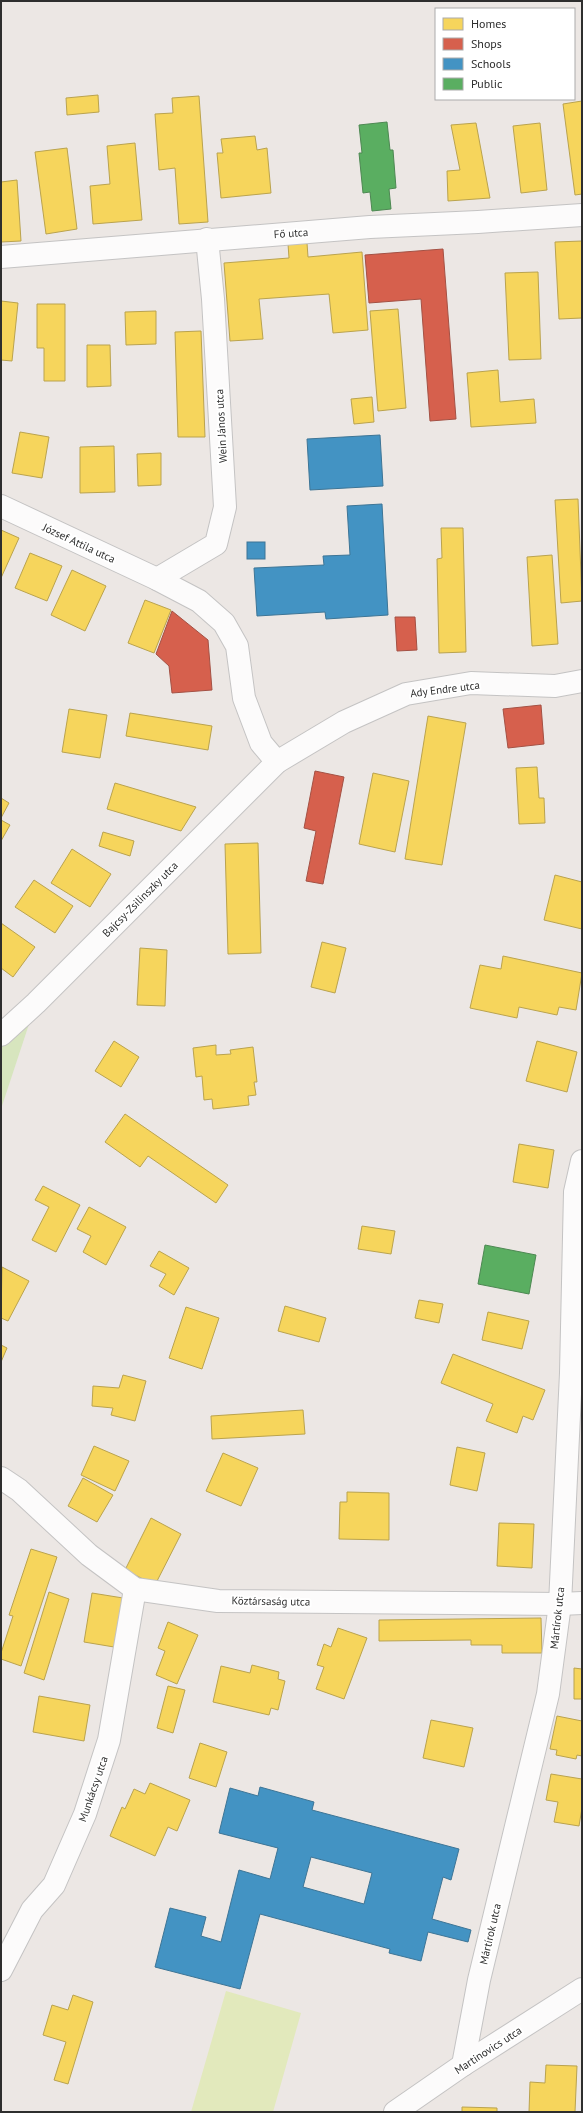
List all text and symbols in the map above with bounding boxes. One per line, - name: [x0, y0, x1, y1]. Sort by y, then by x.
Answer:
- legend: [435, 8, 575, 100]
- text: Homes: [471, 16, 506, 31]
- text: Shops: [471, 36, 502, 51]
- text: Schools: [471, 56, 511, 71]
- text: Public: [471, 76, 503, 91]
- street label: Fő utca: [273, 225, 309, 241]
- street label: Wein János utca: [212, 389, 230, 463]
- street label: József Attila utca: [40, 520, 117, 566]
- street label: Ady Endre utca: [409, 678, 481, 700]
- street label: Bajcsy-Zsilinszky utca: [99, 858, 181, 940]
- street label: Mártírok utca: [547, 1586, 567, 1650]
- street label: Köztársaság utca: [232, 1593, 310, 1609]
- street label: Munkácsy utca: [75, 1754, 111, 1824]
- street label: Mártírok utca: [476, 1902, 504, 1966]
- street label: Martinovics utca: [452, 2023, 524, 2077]

